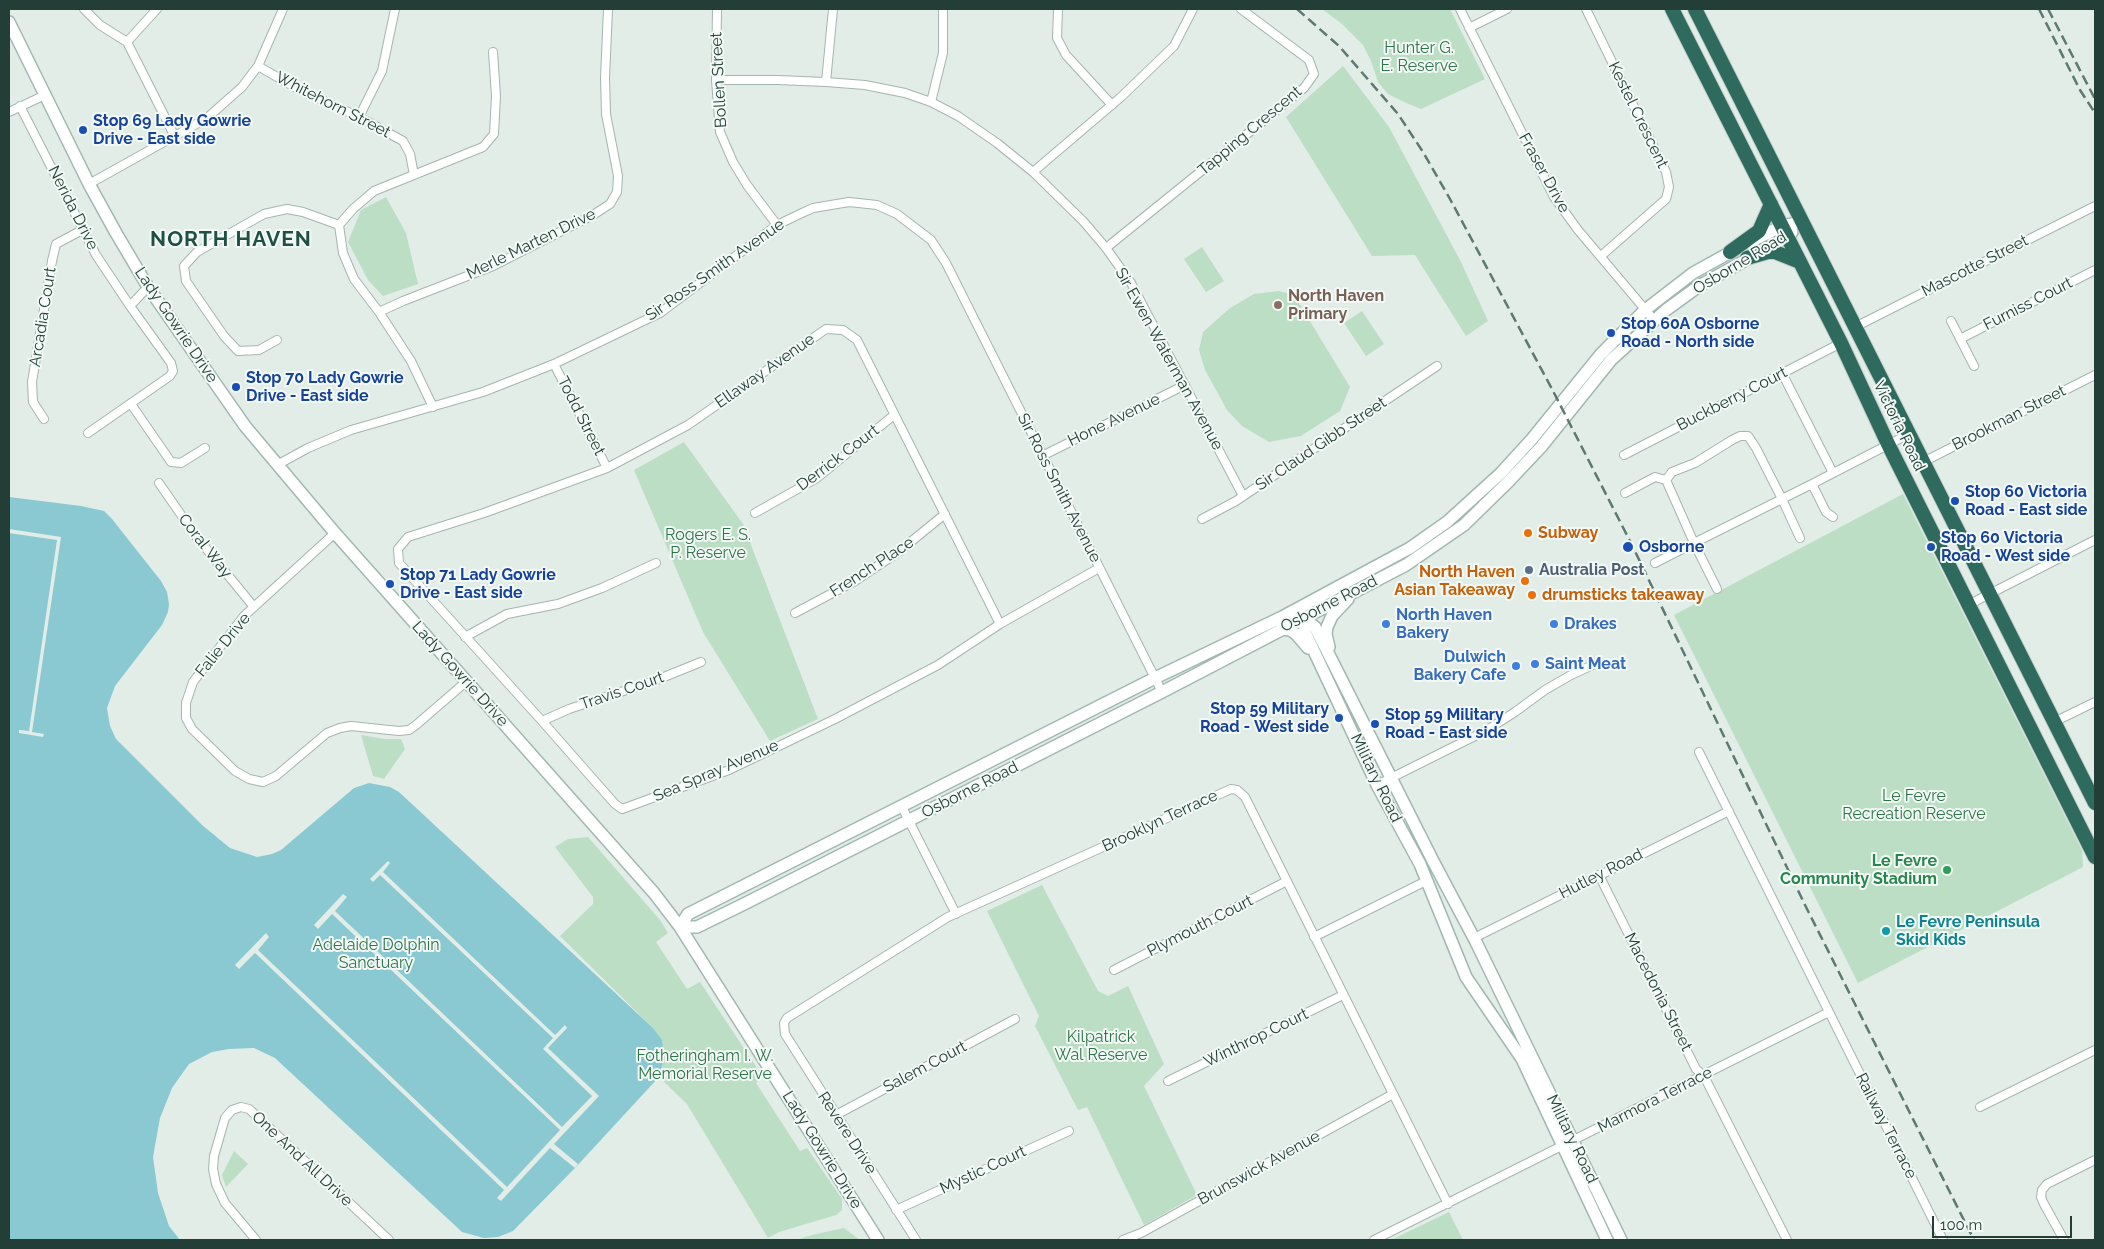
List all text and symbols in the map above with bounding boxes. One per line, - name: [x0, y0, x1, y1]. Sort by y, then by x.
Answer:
- street label: Bollen Street: [707, 32, 731, 128]
- park label: Hunter G. E. Reserve: [1381, 38, 1457, 76]
- street label: Kestel Crescent: [1604, 59, 1672, 171]
- street label: Whitehorn Street: [272, 68, 394, 142]
- street label: Tapping Crescent: [1194, 82, 1306, 180]
- place label: Stop 69 Lady Gowrie Drive - East side: [93, 111, 251, 149]
- marker: Stop 69 Lady Gowrie Drive - East side: [77, 124, 89, 136]
- street label: Fraser Drive: [1514, 130, 1574, 216]
- street label: Nerida Drive: [44, 163, 102, 253]
- street label: Merle Marten Drive: [463, 204, 599, 284]
- street label: Sir Ross Smith Avenue: [642, 215, 788, 325]
- district label: NORTH HAVEN: [149, 227, 313, 253]
- street label: Osborne Road: [1690, 227, 1790, 299]
- street label: Mascotte Street: [1919, 231, 2031, 301]
- street label: Lady Gowrie Drive: [130, 264, 222, 386]
- street label: Sir Ewen Waterman Avenue: [1111, 264, 1227, 454]
- street label: Arcadia Court: [26, 266, 60, 368]
- street label: Furniss Court: [1980, 273, 2076, 335]
- place label: North Haven Primary: [1288, 286, 1384, 324]
- marker: North Haven Primary: [1272, 299, 1284, 311]
- place label: Stop 60A Osborne Road - North side: [1621, 314, 1759, 352]
- marker: Stop 60A Osborne Road - North side: [1605, 327, 1617, 339]
- street label: Ellaway Avenue: [712, 330, 818, 412]
- street label: Buckberry Court: [1673, 363, 1791, 435]
- place label: Stop 70 Lady Gowrie Drive - East side: [246, 368, 404, 406]
- street label: Todd Street: [553, 373, 609, 459]
- street label: Victoria Road: [1869, 378, 1929, 474]
- marker: Stop 70 Lady Gowrie Drive - East side: [230, 381, 242, 393]
- street label: Brookman Street: [1949, 381, 2069, 455]
- street label: Hone Avenue: [1065, 389, 1163, 451]
- street label: Sir Claud Gibb Street: [1252, 393, 1390, 495]
- street label: Sir Ross Smith Avenue: [1013, 410, 1105, 566]
- street label: Derrick Court: [793, 421, 883, 495]
- place label: Stop 60 Victoria Road - East side: [1965, 482, 2087, 520]
- marker: Stop 60 Victoria Road - East side: [1949, 495, 1961, 507]
- street label: Coral Way: [174, 510, 236, 582]
- place label: Subway: [1538, 523, 1598, 543]
- park label: Rogers E. S. P. Reserve: [665, 525, 751, 563]
- marker: Subway: [1522, 527, 1534, 539]
- place label: Stop 60 Victoria Road - West side: [1941, 528, 2070, 566]
- street label: French Place: [826, 533, 918, 601]
- place label: Osborne: [1639, 537, 1704, 557]
- marker: Osborne: [1621, 540, 1635, 554]
- marker: Stop 60 Victoria Road - West side: [1925, 541, 1937, 553]
- place label: Australia Post: [1539, 560, 1644, 580]
- place label: North Haven Asian Takeaway: [1394, 562, 1515, 600]
- marker: Australia Post: [1523, 564, 1535, 576]
- place label: Stop 71 Lady Gowrie Drive - East side: [400, 565, 556, 603]
- street label: Osborne Road: [1277, 571, 1381, 637]
- marker: North Haven Asian Takeaway: [1519, 575, 1531, 587]
- marker: Stop 71 Lady Gowrie Drive - East side: [384, 578, 396, 590]
- place label: drumsticks takeaway: [1542, 585, 1704, 605]
- marker: drumsticks takeaway: [1526, 589, 1538, 601]
- place label: North Haven Bakery: [1396, 605, 1492, 643]
- street label: Falie Drive: [191, 609, 255, 681]
- place label: Drakes: [1564, 614, 1617, 634]
- street label: Lady Gowrie Drive: [408, 617, 512, 731]
- marker: North Haven Bakery: [1380, 618, 1392, 630]
- marker: Drakes: [1548, 618, 1560, 630]
- place label: Dulwich Bakery Cafe: [1413, 647, 1506, 685]
- place label: Saint Meat: [1545, 654, 1626, 674]
- marker: Saint Meat: [1529, 658, 1541, 670]
- marker: Dulwich Bakery Cafe: [1510, 660, 1522, 672]
- street label: Travis Court: [578, 668, 666, 714]
- place label: Stop 59 Military Road - West side: [1200, 699, 1329, 737]
- place label: Stop 59 Military Road - East side: [1385, 705, 1507, 743]
- marker: Stop 59 Military Road - West side: [1333, 712, 1345, 724]
- marker: Stop 59 Military Road - East side: [1369, 718, 1381, 730]
- street label: Military Road: [1346, 731, 1406, 825]
- street label: Sea Spray Avenue: [650, 736, 782, 806]
- street label: Osborne Road: [918, 757, 1022, 823]
- street label: Brooklyn Terrace: [1099, 786, 1221, 856]
- park label: Le Fevre Recreation Reserve: [1842, 786, 1986, 824]
- street label: Hutley Road: [1556, 845, 1646, 903]
- place label: Le Fevre Community Stadium: [1780, 851, 1937, 889]
- marker: Le Fevre Community Stadium: [1941, 864, 1953, 876]
- street label: Plymouth Court: [1144, 891, 1256, 961]
- place label: Le Fevre Peninsula Skid Kids: [1896, 912, 2040, 950]
- marker: Le Fevre Peninsula Skid Kids: [1880, 925, 1892, 937]
- street label: Macedonia Street: [1620, 930, 1696, 1054]
- park label: Adelaide Dolphin Sanctuary: [312, 935, 440, 973]
- street label: Winthrop Court: [1201, 1004, 1311, 1072]
- park label: Kilpatrick Wal Reserve: [1055, 1027, 1147, 1065]
- street label: Salem Court: [880, 1037, 970, 1097]
- park label: Fotheringham I. W. Memorial Reserve: [636, 1046, 774, 1084]
- street label: Marmora Terrace: [1594, 1063, 1716, 1137]
- street label: Railway Terrace: [1851, 1070, 1921, 1182]
- street label: Lady Gowrie Drive: [778, 1088, 866, 1212]
- street label: Revere Drive: [813, 1088, 881, 1178]
- street label: Military Road: [1542, 1092, 1602, 1186]
- street label: One And All Drive: [248, 1107, 356, 1211]
- street label: Brunswick Avenue: [1195, 1126, 1323, 1210]
- street label: Mystic Court: [937, 1142, 1029, 1198]
- scale bar: [1934, 1206, 2074, 1238]
- text: 100 m: [1940, 1216, 1982, 1234]

